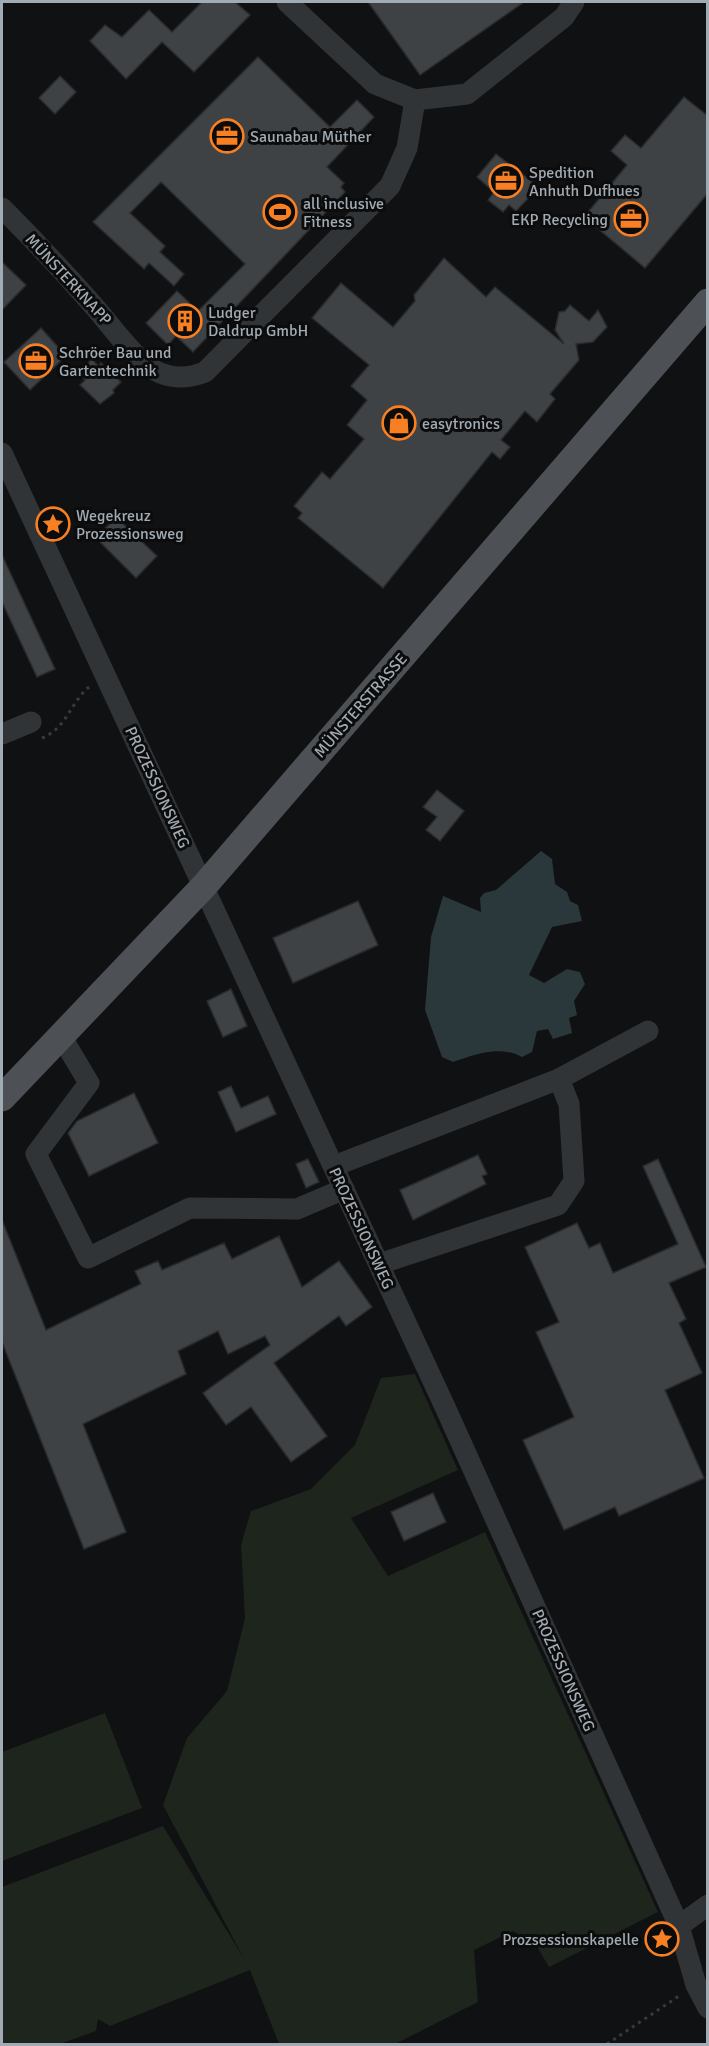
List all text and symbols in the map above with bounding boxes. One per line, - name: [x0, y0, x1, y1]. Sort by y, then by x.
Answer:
- office icon: Saunabau Müther: [209, 118, 245, 154]
- place label: Saunabau Müther: [250, 127, 371, 147]
- office icon: Spedition Anhuth Dufhues: [488, 163, 524, 199]
- place label: Spedition Anhuth Dufhues: [529, 163, 640, 201]
- sports icon: all inclusive Fitness: [262, 194, 298, 230]
- place label: all inclusive Fitness: [303, 194, 384, 232]
- office icon: EKP Recycling: [613, 201, 649, 237]
- place label: EKP Recycling: [511, 210, 608, 230]
- street label: MÜNSTERKNAPP: [21, 230, 116, 330]
- building icon: Ludger Daldrup GmbH: [167, 303, 203, 339]
- place label: Ludger Daldrup GmbH: [208, 303, 308, 341]
- office icon: Schröer Bau und Gartentechnik: [18, 343, 54, 379]
- place label: Schröer Bau und Gartentechnik: [59, 343, 172, 381]
- shop icon: easytronics: [381, 405, 417, 441]
- place label: easytronics: [422, 414, 500, 434]
- place icon: Wegekreuz Prozessionsweg: [35, 506, 71, 542]
- place label: Wegekreuz Prozessionsweg: [76, 506, 184, 544]
- street label: MÜNSTERSTRASSE: [310, 649, 412, 762]
- street label: PROZESSIONSWEG: [120, 723, 194, 851]
- street label: PROZESSIONSWEG: [324, 1164, 398, 1292]
- street label: PROZESSIONSWEG: [527, 1606, 599, 1735]
- place icon: Prozsessionskapelle: [644, 1921, 680, 1957]
- place label: Prozsessionskapelle: [502, 1930, 639, 1950]

